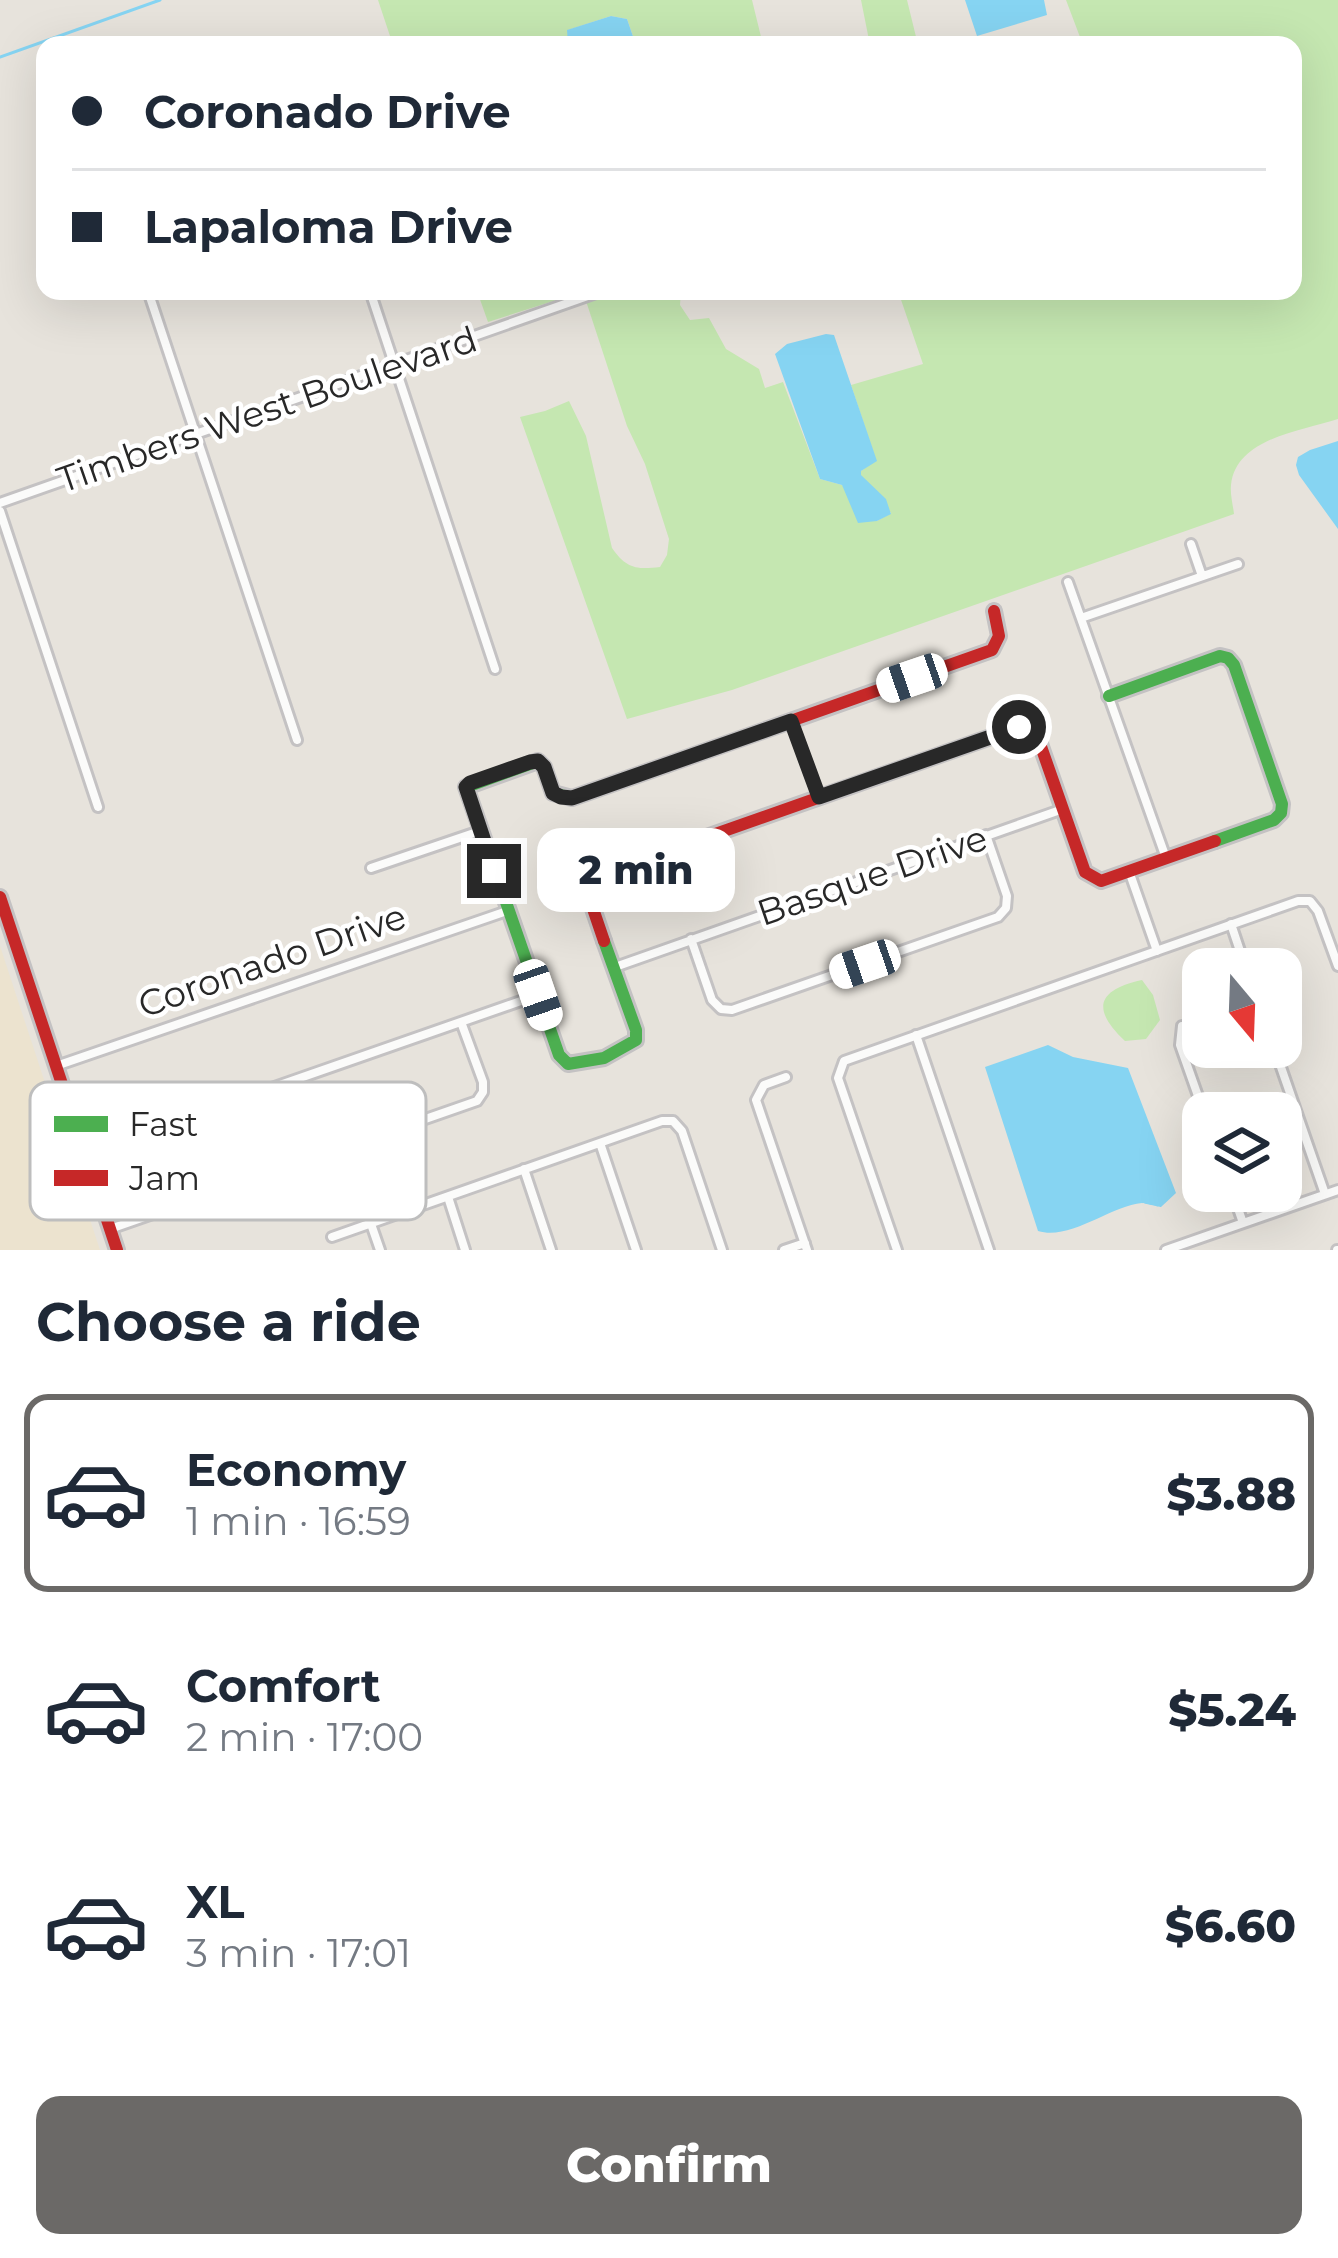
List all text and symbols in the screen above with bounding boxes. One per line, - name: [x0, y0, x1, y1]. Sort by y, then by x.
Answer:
- text: Coronado Drive: [144, 84, 511, 139]
- text: Lapaloma Drive: [144, 199, 513, 254]
- street label: Timbers West Boulevard: [51, 316, 483, 502]
- car: [872, 649, 952, 707]
- route start: [992, 700, 1046, 754]
- street label: Basque Drive: [751, 815, 993, 935]
- callout: 2 min: [536, 829, 734, 913]
- route end: [467, 844, 521, 898]
- text: 2 min: [579, 846, 693, 894]
- street label: Coronado Drive: [132, 894, 412, 1026]
- car: [825, 935, 905, 993]
- north arrow: [1182, 948, 1302, 1068]
- map controls: [1182, 948, 1302, 1212]
- car: [509, 955, 567, 1035]
- legend: [30, 1082, 426, 1220]
- button: layers: [1182, 1092, 1302, 1212]
- text: Fast: [129, 1104, 198, 1144]
- text: Jam: [128, 1158, 200, 1198]
- text: Choose a ride: [36, 1289, 421, 1355]
- icon: car: [42, 1439, 150, 1547]
- text: Economy: [186, 1442, 406, 1497]
- text: $3.88: [1166, 1466, 1296, 1521]
- text: 1 min · 16:59: [186, 1497, 411, 1545]
- icon: car: [42, 1655, 150, 1763]
- text: Comfort: [186, 1658, 381, 1713]
- text: $5.24: [1168, 1682, 1296, 1737]
- text: 2 min · 17:00: [186, 1713, 423, 1761]
- icon: car: [42, 1871, 150, 1979]
- text: XL: [186, 1874, 244, 1929]
- text: $6.60: [1165, 1898, 1296, 1953]
- text: 3 min · 17:01: [186, 1929, 411, 1977]
- button: Confirm: [36, 2096, 1302, 2234]

